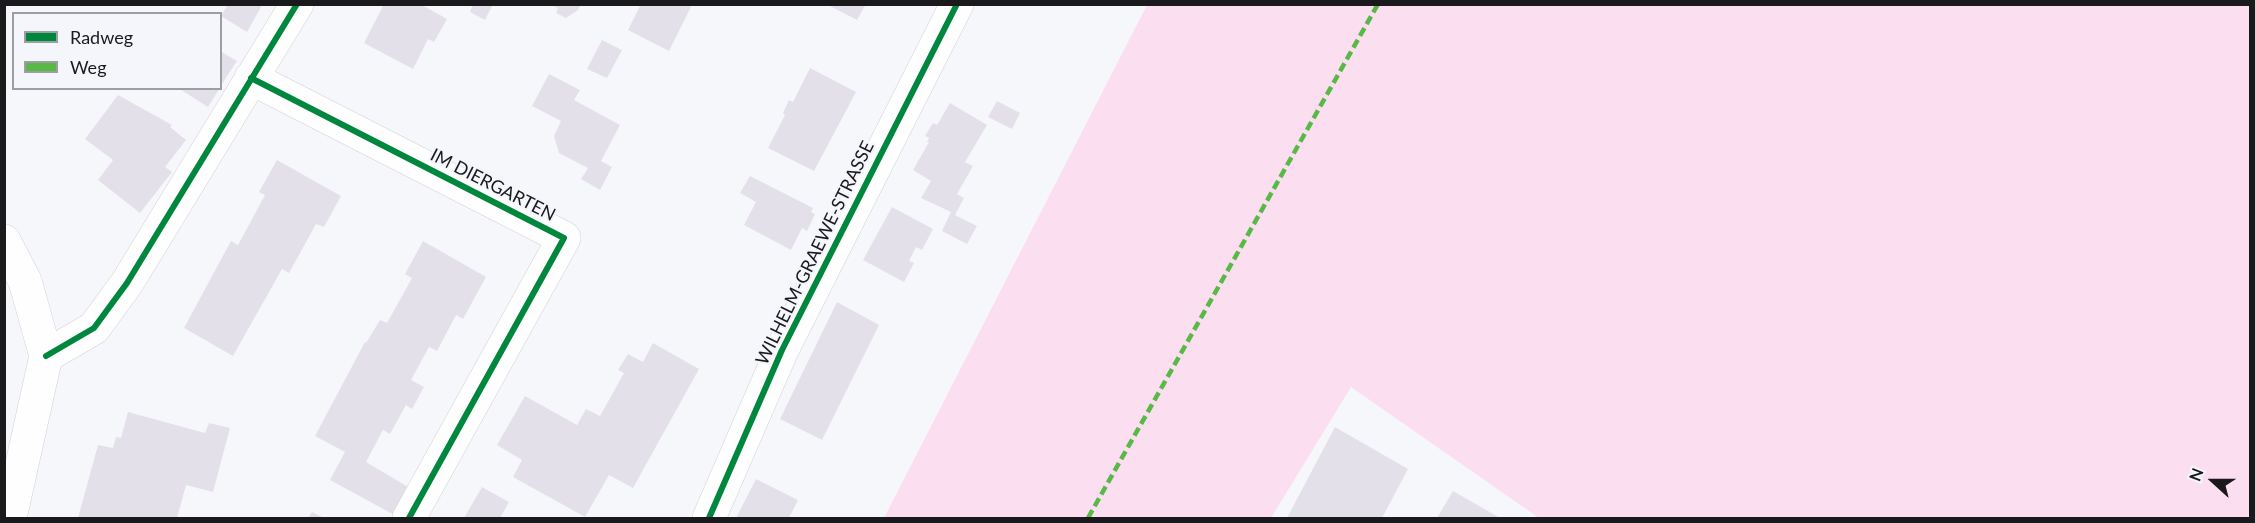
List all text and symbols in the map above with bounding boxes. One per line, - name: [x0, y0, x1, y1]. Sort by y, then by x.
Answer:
- legend: [12, 12, 222, 90]
- text: Radweg: [70, 26, 133, 48]
- text: Weg: [70, 56, 107, 78]
- street label: WILHELM-GRAEWE-STRASSE: [751, 138, 879, 368]
- street label: IM DIERGARTEN: [427, 144, 559, 226]
- north arrow: [2183, 451, 2243, 511]
- text: N: [2185, 465, 2207, 484]

